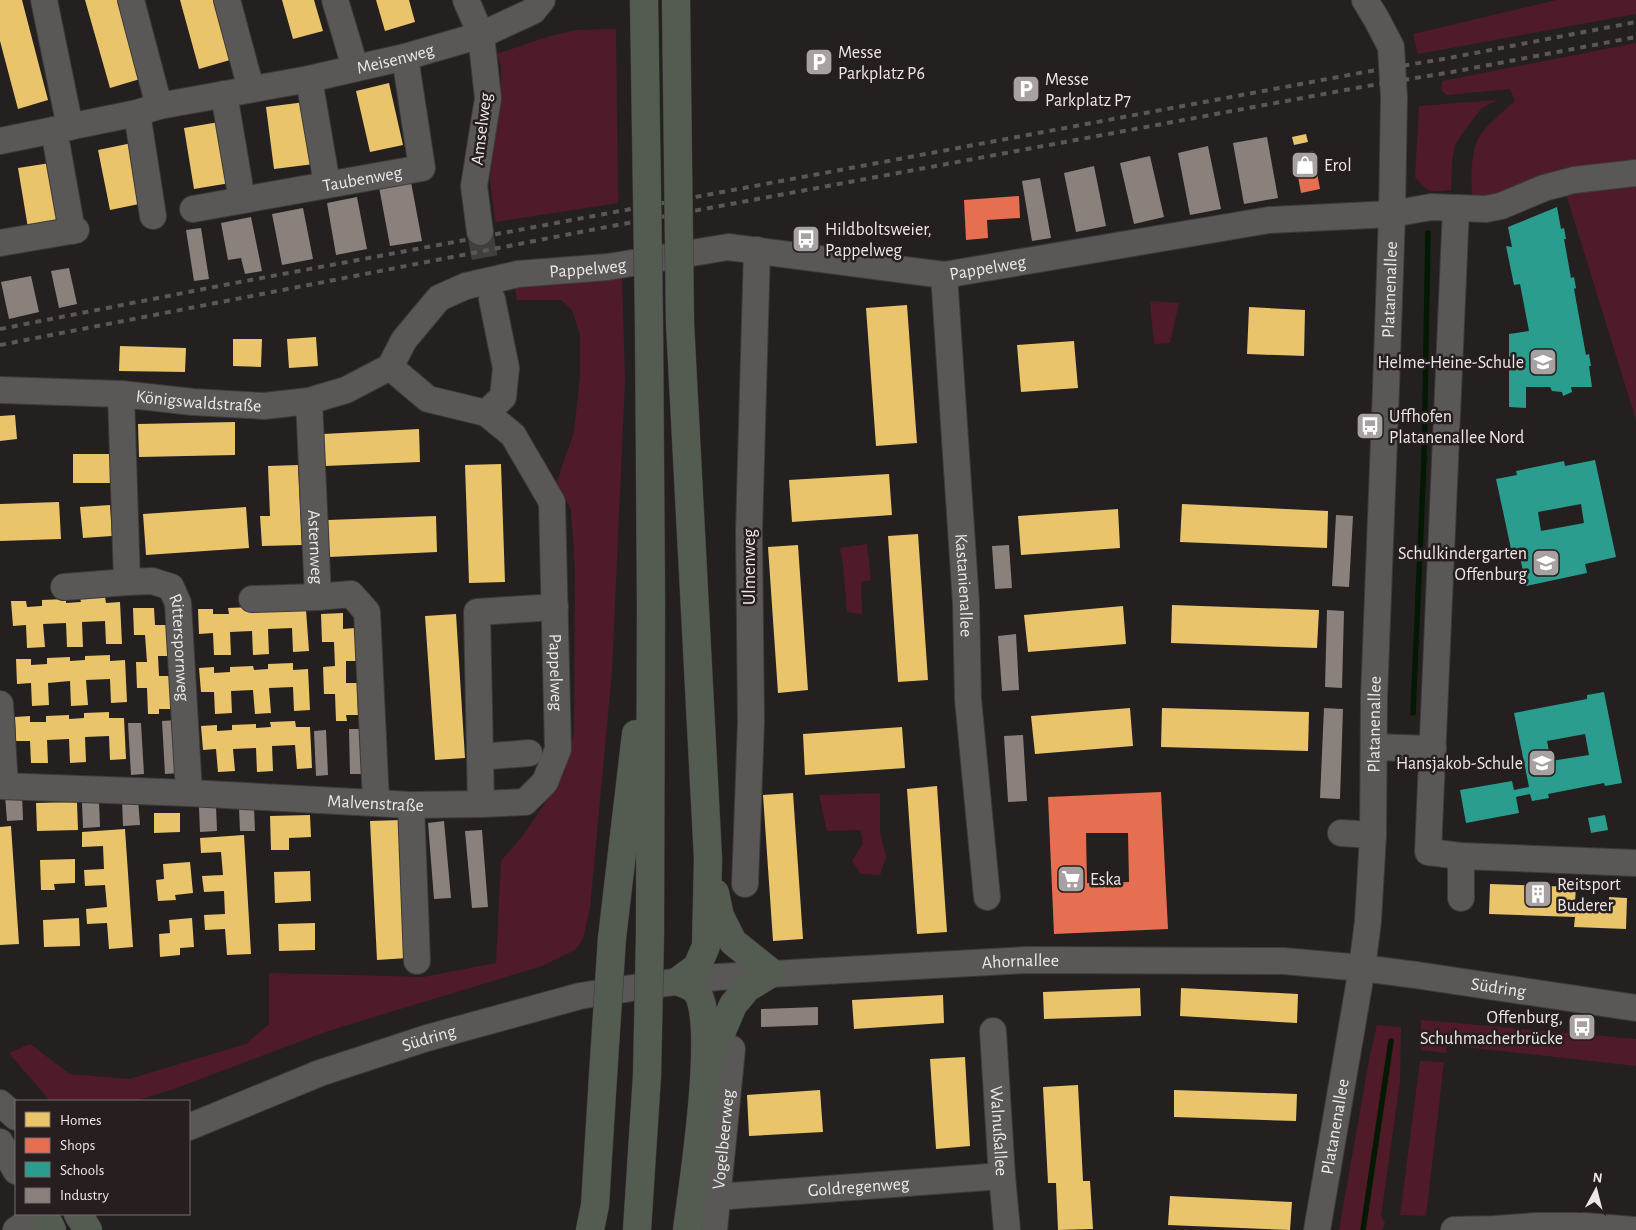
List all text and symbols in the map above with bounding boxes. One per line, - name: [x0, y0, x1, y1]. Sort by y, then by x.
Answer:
- street label: Meisenweg: [355, 41, 437, 78]
- place label: Messe Parkplatz P6: [838, 44, 925, 83]
- parking icon: Messe Parkplatz P6: [804, 47, 834, 77]
- place label: Messe Parkplatz P7: [1045, 71, 1131, 110]
- parking icon: Messe Parkplatz P7: [1011, 74, 1041, 104]
- street label: Amselweg: [469, 92, 495, 166]
- shop icon: Erol: [1290, 150, 1320, 180]
- place label: Erol: [1324, 157, 1352, 175]
- street label: Taubenweg: [321, 164, 404, 196]
- place label: Hildboltsweier, Pappelweg: [825, 221, 932, 260]
- bus stop icon: Hildboltsweier, Pappelweg: [791, 224, 821, 254]
- street label: Platanenallee: [1380, 241, 1401, 338]
- street label: Pappelweg: [948, 253, 1028, 284]
- street label: Pappelweg: [549, 256, 628, 282]
- school or university icon: Helme-Heine-Schule: [1528, 347, 1558, 377]
- place label: Helme-Heine-Schule: [1378, 354, 1524, 372]
- street label: Königswaldstraße: [135, 388, 262, 416]
- place label: Uffhofen Platanenallee Nord: [1389, 408, 1524, 447]
- bus stop icon: Uffhofen Platanenallee Nord: [1355, 411, 1385, 441]
- street label: Asternweg: [304, 509, 325, 585]
- street label: Ulmenweg: [741, 529, 759, 605]
- street label: Kastanienallee: [951, 533, 975, 637]
- place label: Schulkindergarten Offenburg: [1398, 545, 1527, 584]
- school or university icon: Schulkindergarten Offenburg: [1531, 548, 1561, 578]
- street label: Ritterspornweg: [165, 591, 192, 702]
- street label: Pappelweg: [545, 634, 565, 711]
- street label: Platanenallee: [1365, 676, 1385, 773]
- school or university icon: Hansjakob-Schule: [1527, 748, 1557, 778]
- place label: Hansjakob-Schule: [1396, 755, 1523, 773]
- street label: Malvenstraße: [327, 792, 424, 815]
- supermarket icon: Eska: [1056, 864, 1086, 894]
- place label: Eska: [1090, 871, 1122, 889]
- place label: Reitsport Buderer: [1557, 876, 1621, 915]
- building icon: Reitsport Buderer: [1523, 879, 1553, 909]
- street label: Ahornallee: [981, 952, 1059, 972]
- street label: Südring: [1470, 975, 1527, 1001]
- place label: Offenburg, Schuhmacherbrücke: [1420, 1009, 1563, 1048]
- bus stop icon: Offenburg, Schuhmacherbrücke: [1567, 1012, 1597, 1042]
- street label: Südring: [400, 1022, 458, 1056]
- street label: Platanenallee: [1319, 1077, 1353, 1176]
- street label: Walnußallee: [986, 1085, 1010, 1176]
- street label: Vogelbeerweg: [710, 1088, 738, 1190]
- legend: [15, 1100, 190, 1215]
- text: Homes: [60, 1113, 102, 1128]
- text: Shops: [60, 1138, 95, 1153]
- text: Schools: [60, 1163, 104, 1178]
- north arrow: [1571, 1165, 1621, 1215]
- text: N: [1592, 1171, 1603, 1186]
- street label: Goldregenweg: [807, 1175, 910, 1200]
- text: Industry: [60, 1188, 109, 1203]

